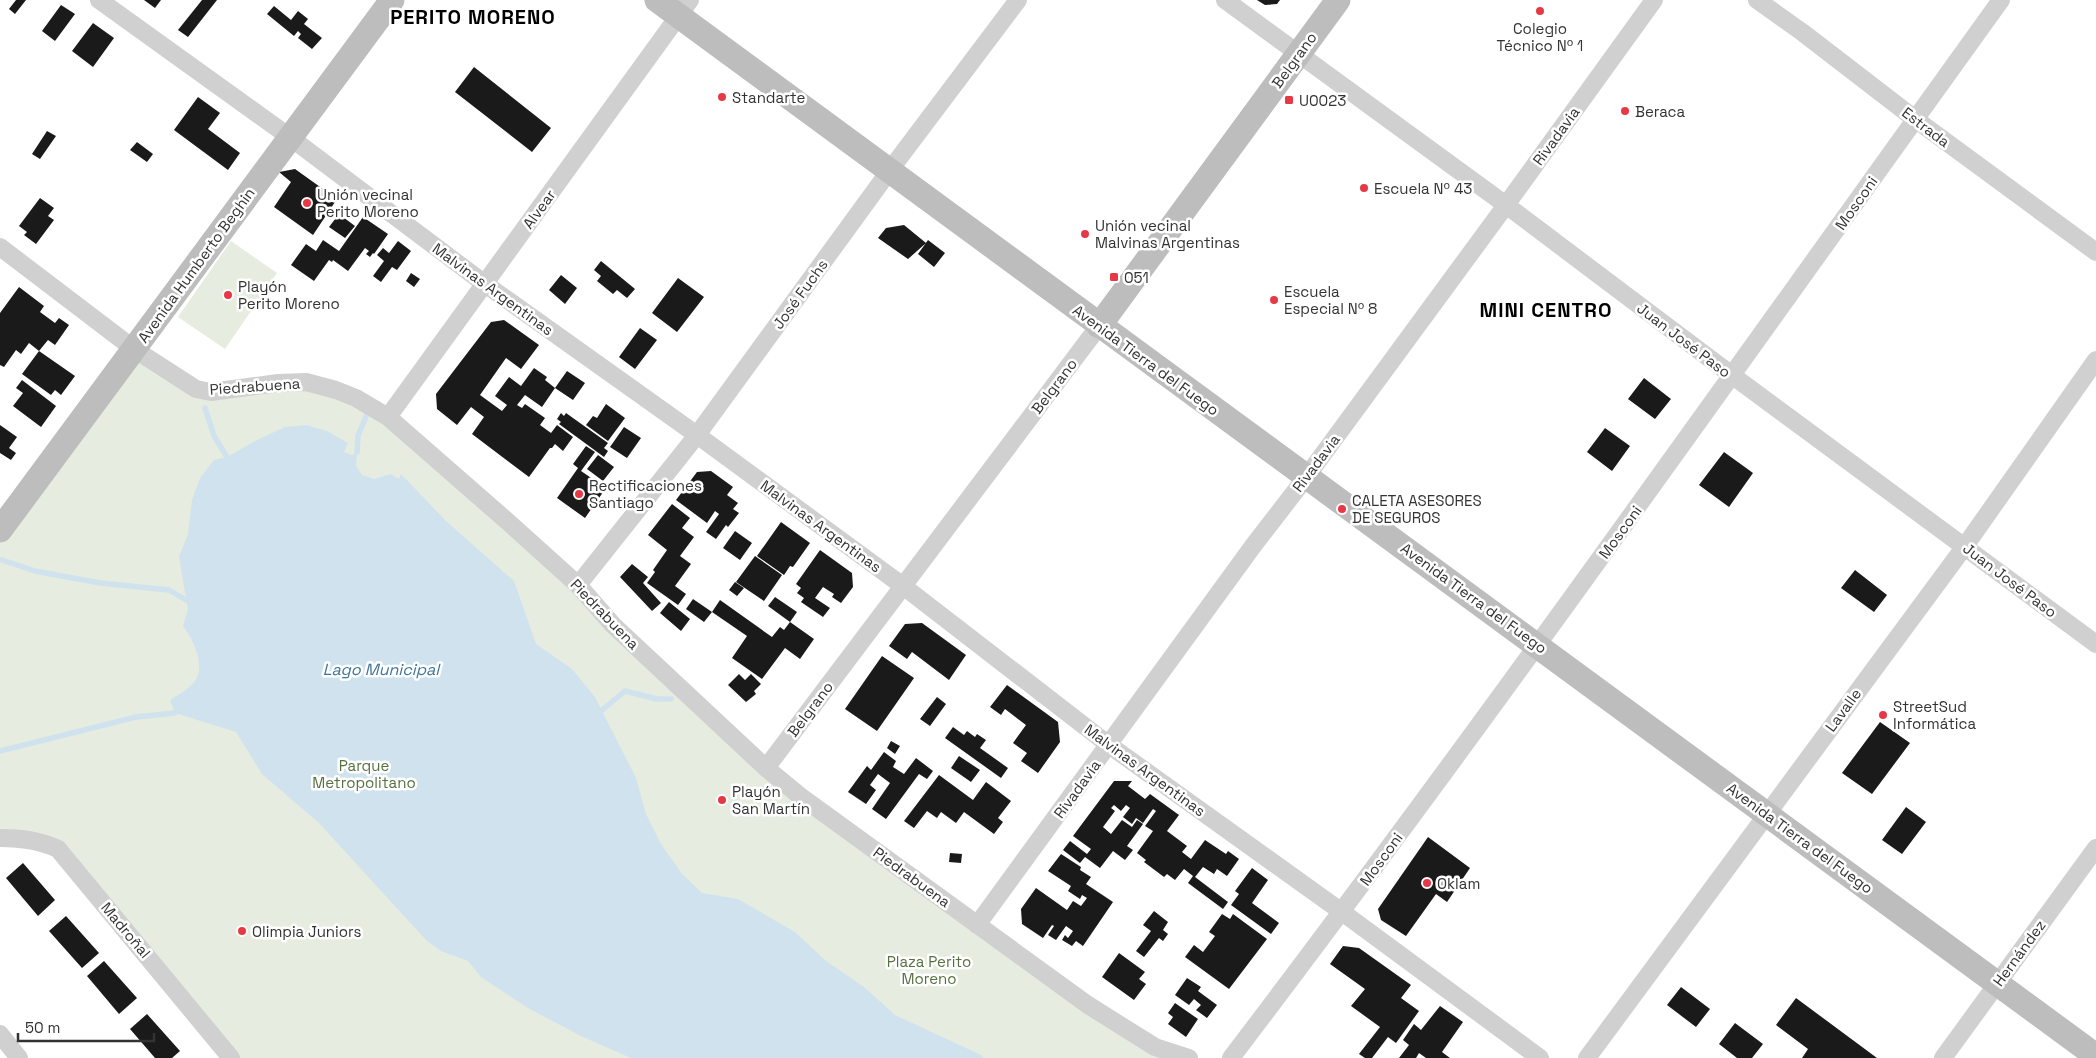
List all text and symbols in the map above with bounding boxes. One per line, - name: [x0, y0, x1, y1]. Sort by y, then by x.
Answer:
- district label: PERITO MORENO: [390, 4, 556, 30]
- marker: Colegio Técnico Nº 1: [1534, 5, 1546, 17]
- place label: Colegio Técnico Nº 1: [1497, 19, 1583, 55]
- street label: Belgrano: [1267, 28, 1321, 92]
- place label: Standarte: [732, 88, 805, 107]
- marker: Standarte: [716, 91, 728, 103]
- place label: U0023: [1299, 91, 1346, 110]
- marker: U0023: [1283, 94, 1295, 106]
- place label: Beraca: [1635, 102, 1686, 121]
- street label: Rivadavia: [1528, 103, 1584, 169]
- street label: Estrada: [1898, 103, 1954, 151]
- marker: Beraca: [1619, 105, 1631, 117]
- street label: Mosconi: [1831, 172, 1881, 234]
- place label: Escuela Nº 43: [1374, 179, 1472, 198]
- marker: Escuela Nº 43: [1358, 182, 1370, 194]
- street label: Avenida Humberto Beghin: [133, 184, 259, 346]
- place label: Unión vecinal Perito Moreno: [317, 185, 419, 221]
- street label: Alvear: [518, 185, 560, 232]
- marker: Unión vecinal Perito Moreno: [301, 197, 313, 209]
- place label: Unión vecinal Malvinas Argentinas: [1095, 216, 1240, 252]
- marker: Unión vecinal Malvinas Argentinas: [1079, 228, 1091, 240]
- street label: Malvinas Argentinas: [429, 239, 557, 339]
- street label: José Fuchs: [768, 255, 832, 333]
- place label: 051: [1124, 268, 1149, 287]
- marker: 051: [1108, 271, 1120, 283]
- place label: Playón Perito Moreno: [238, 277, 340, 313]
- place label: Escuela Especial Nº 8: [1284, 282, 1377, 318]
- marker: Playón Perito Moreno: [222, 289, 234, 301]
- marker: Escuela Especial Nº 8: [1268, 294, 1280, 306]
- district label: MINI CENTRO: [1480, 297, 1612, 323]
- street label: Juan José Paso: [1633, 299, 1735, 381]
- street label: Avenida Tierra del Fuego: [1069, 300, 1223, 420]
- street label: Belgrano: [1027, 354, 1081, 418]
- street label: Piedrabuena: [209, 373, 301, 399]
- street label: Rivadavia: [1288, 430, 1344, 496]
- place label: Rectificaciones Santiago: [589, 476, 702, 512]
- street label: Malvinas Argentinas: [757, 476, 885, 576]
- marker: Rectificaciones Santiago: [573, 488, 585, 500]
- place label: CALETA ASESORES DE SEGUROS: [1352, 491, 1482, 527]
- street label: Mosconi: [1594, 502, 1646, 562]
- marker: CALETA ASESORES DE SEGUROS: [1336, 503, 1348, 515]
- street label: Avenida Tierra del Fuego: [1397, 538, 1551, 658]
- street label: Juan José Paso: [1959, 539, 2061, 621]
- street label: Piedrabuena: [567, 575, 644, 654]
- water label: Lago Municipal: [323, 659, 441, 680]
- street label: Belgrano: [783, 677, 837, 741]
- street label: Lavalle: [1821, 684, 1865, 735]
- place label: StreetSud Informática: [1893, 697, 1976, 733]
- marker: StreetSud Informática: [1877, 709, 1889, 721]
- street label: Malvinas Argentinas: [1081, 720, 1209, 820]
- park label: Parque Metropolitano: [312, 756, 416, 792]
- street label: Rivadavia: [1049, 756, 1105, 822]
- street label: Avenida Tierra del Fuego: [1723, 778, 1877, 898]
- place label: Playón San Martín: [732, 782, 810, 818]
- marker: Playón San Martín: [716, 794, 728, 806]
- street label: Mosconi: [1355, 829, 1407, 889]
- street label: Piedrabuena: [870, 843, 955, 912]
- place label: Oklam: [1437, 874, 1480, 893]
- marker: Oklam: [1421, 877, 1433, 889]
- street label: Madroñal: [97, 898, 155, 962]
- street label: Hernández: [1989, 916, 2049, 990]
- place label: Olimpia Juniors: [252, 922, 361, 941]
- marker: Olimpia Juniors: [236, 925, 248, 937]
- park label: Plaza Perito Moreno: [887, 952, 971, 988]
- scale bar: [18, 1010, 154, 1042]
- text: 50 m: [25, 1018, 60, 1037]

